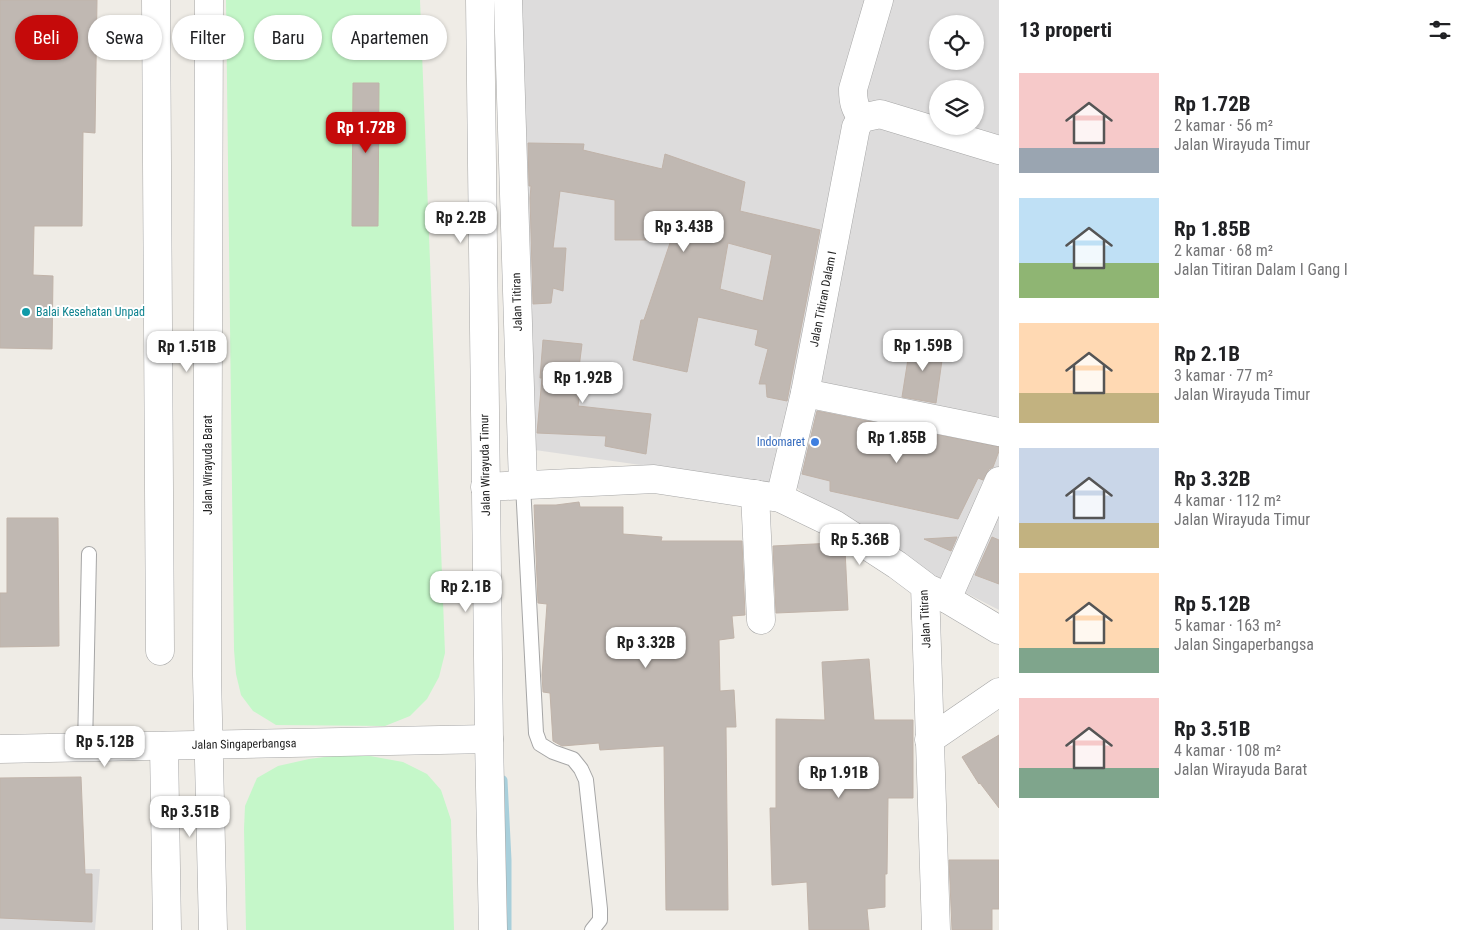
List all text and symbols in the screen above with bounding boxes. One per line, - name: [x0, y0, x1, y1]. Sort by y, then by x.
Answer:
- chip: Beli: [15, 15, 78, 60]
- chip: Sewa: [88, 15, 162, 60]
- chip: Filter: [172, 15, 244, 60]
- chip: Baru: [254, 15, 322, 60]
- chip: Apartemen: [332, 15, 447, 60]
- map controls: [929, 15, 984, 135]
- button: locate: [929, 15, 984, 70]
- icon: filters: [1426, 16, 1454, 44]
- text: 13 properti: [1019, 18, 1112, 42]
- button: layers: [929, 80, 984, 135]
- text: Rp 1.72B: [1174, 92, 1251, 116]
- icon: home: [1059, 93, 1119, 153]
- pin: Rp 1.72B: [314, 112, 418, 154]
- text: 2 kamar · 56 m²: [1174, 116, 1273, 135]
- text: Rp 1.72B: [337, 118, 395, 137]
- text: Jalan Wirayuda Timur: [1174, 135, 1310, 154]
- pin: Rp 2.2B: [415, 202, 507, 244]
- text: Rp 2.2B: [436, 208, 486, 227]
- pin: Rp 3.43B: [632, 210, 736, 253]
- text: Rp 3.43B: [655, 217, 713, 236]
- text: Rp 1.85B: [1174, 217, 1251, 241]
- icon: home: [1059, 218, 1119, 278]
- text: 2 kamar · 68 m²: [1174, 241, 1273, 260]
- street label: Jalan Titiran Dalam I: [807, 250, 839, 348]
- text: Jalan Titiran Dalam I Gang I: [1174, 260, 1348, 279]
- street label: Jalan Titiran: [509, 272, 525, 332]
- place label: Balai Kesehatan Unpad: [36, 305, 145, 319]
- marker: Balai Kesehatan Unpad: [20, 306, 32, 318]
- pin: Rp 1.51B: [135, 330, 239, 373]
- pin: Rp 1.59B: [871, 330, 975, 372]
- text: Rp 1.59B: [894, 336, 952, 355]
- text: Rp 1.51B: [158, 337, 216, 356]
- text: Rp 2.1B: [1174, 342, 1240, 366]
- icon: home: [1059, 343, 1119, 403]
- pin: Rp 1.92B: [531, 362, 635, 404]
- text: 3 kamar · 77 m²: [1174, 366, 1273, 385]
- text: Rp 1.92B: [554, 368, 612, 387]
- text: Jalan Wirayuda Timur: [1174, 385, 1310, 404]
- street label: Jalan Wirayuda Timur: [477, 413, 493, 516]
- street label: Jalan Wirayuda Barat: [201, 415, 215, 515]
- pin: Rp 1.85B: [845, 422, 949, 464]
- text: Rp 1.85B: [868, 428, 926, 447]
- place label: Indomaret: [757, 435, 805, 449]
- marker: Indomaret: [809, 436, 821, 448]
- text: Rp 3.32B: [1174, 467, 1251, 491]
- icon: home: [1059, 468, 1119, 528]
- text: 4 kamar · 112 m²: [1174, 491, 1281, 510]
- text: Jalan Wirayuda Timur: [1174, 510, 1310, 529]
- pin: Rp 5.36B: [808, 524, 912, 566]
- text: Rp 5.36B: [831, 530, 889, 549]
- pin: Rp 2.1B: [420, 570, 512, 613]
- text: Rp 2.1B: [441, 577, 491, 596]
- street label: Jalan Titiran: [916, 589, 934, 649]
- text: Rp 5.12B: [1174, 592, 1251, 616]
- icon: home: [1059, 593, 1119, 653]
- text: 5 kamar · 163 m²: [1174, 616, 1281, 635]
- pin: Rp 3.32B: [594, 626, 698, 669]
- text: Rp 3.32B: [617, 633, 675, 652]
- text: Jalan Singaperbangsa: [1174, 635, 1314, 654]
- text: Rp 3.51B: [1174, 717, 1251, 741]
- icon: home: [1059, 718, 1119, 778]
- pin: Rp 5.12B: [53, 726, 157, 768]
- text: Rp 5.12B: [76, 732, 134, 751]
- street label: Jalan Singaperbangsa: [191, 736, 297, 752]
- text: 4 kamar · 108 m²: [1174, 741, 1281, 760]
- pin: Rp 1.91B: [787, 756, 891, 799]
- text: Jalan Wirayuda Barat: [1174, 760, 1307, 779]
- text: Rp 1.91B: [810, 763, 868, 782]
- pin: Rp 3.51B: [138, 796, 242, 838]
- text: Rp 3.51B: [161, 802, 219, 821]

